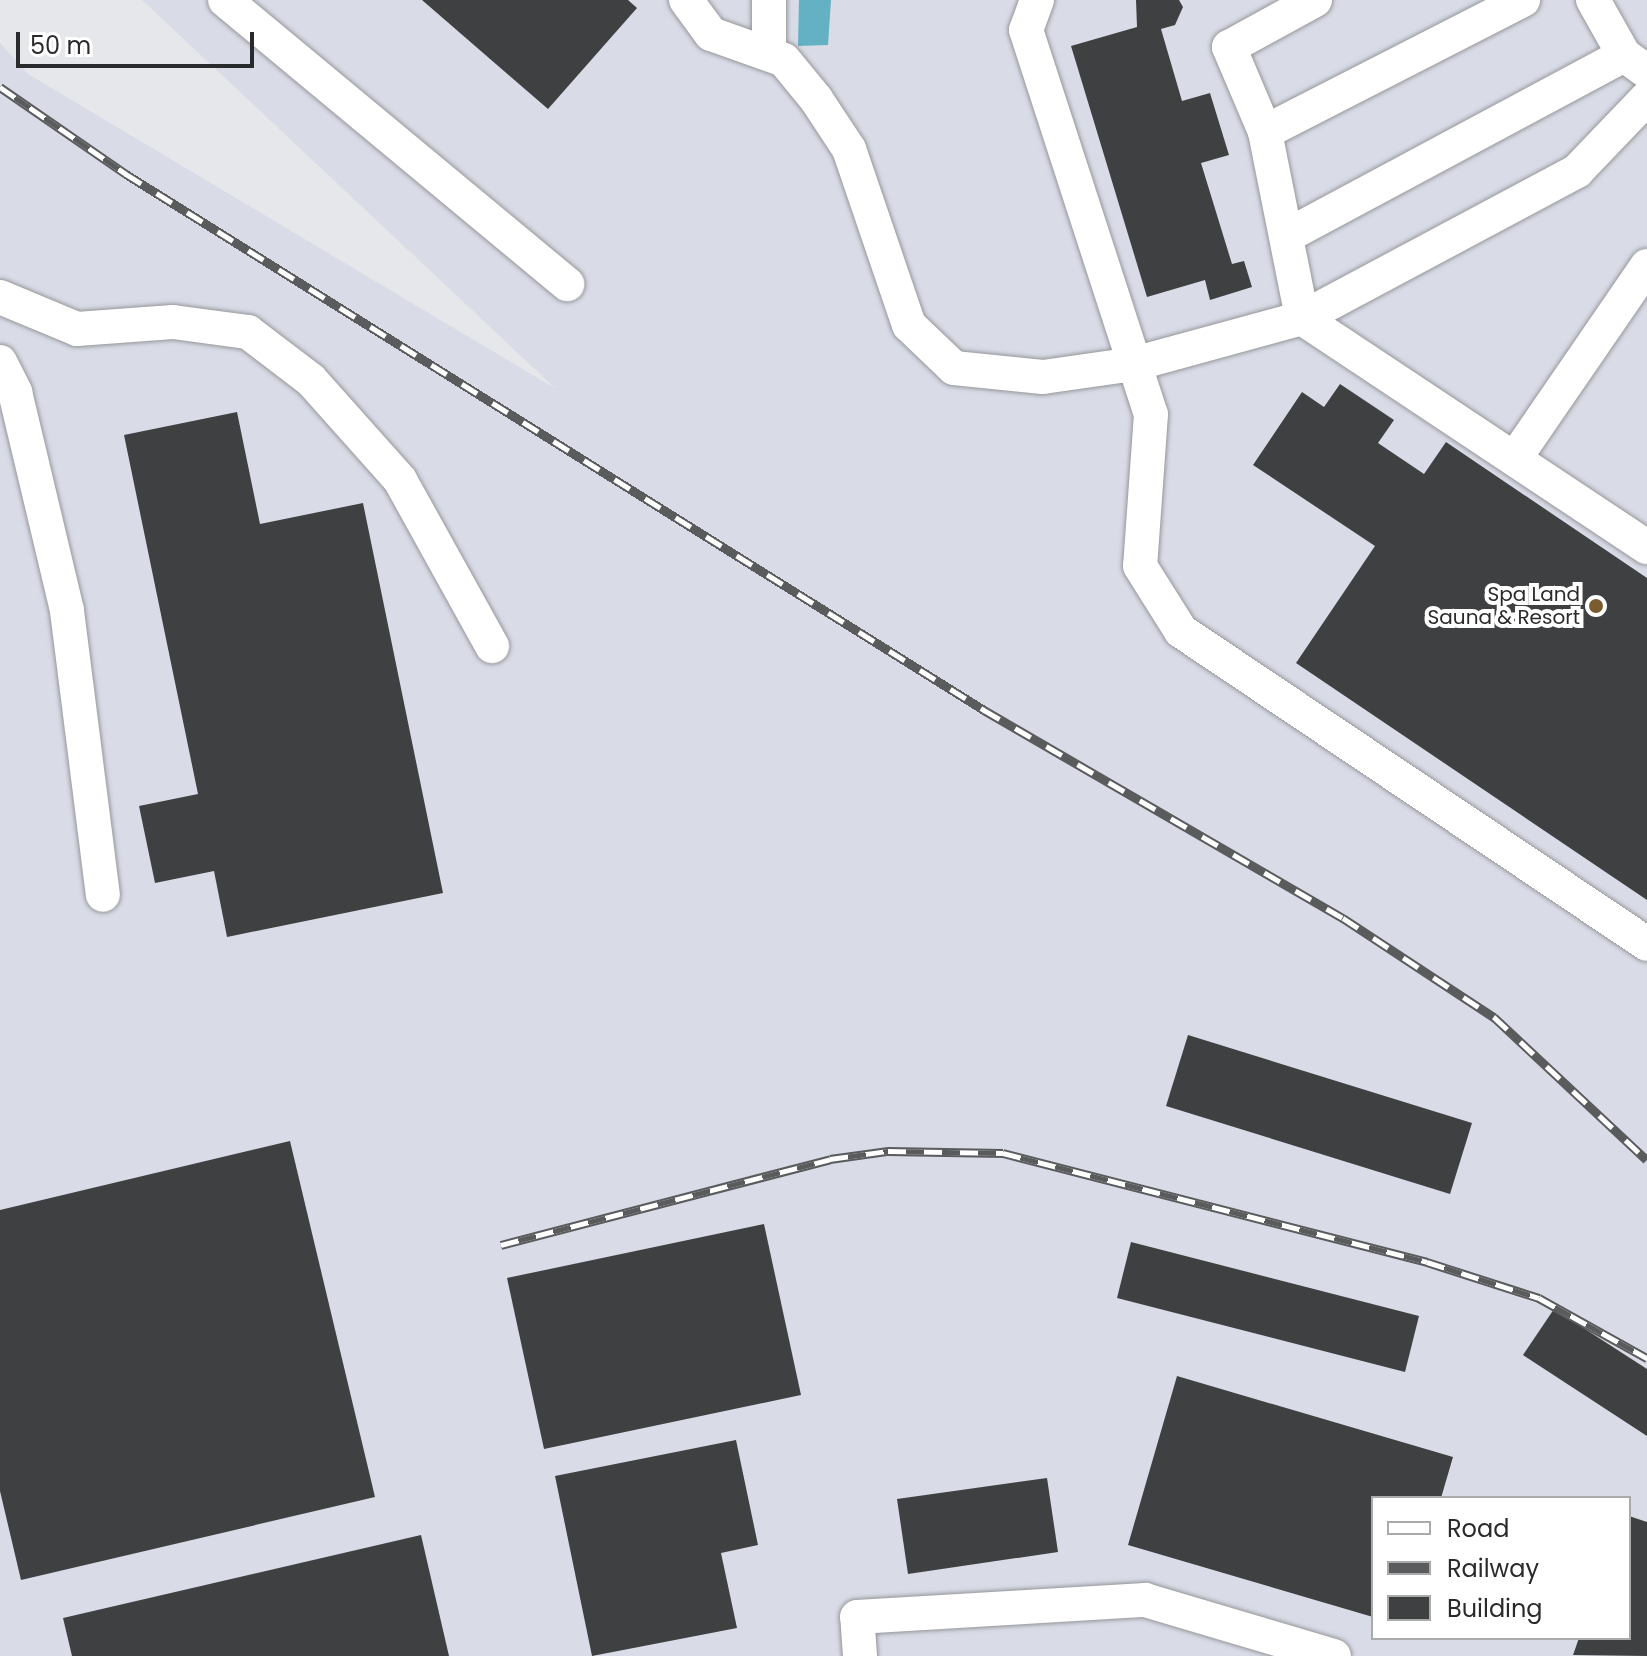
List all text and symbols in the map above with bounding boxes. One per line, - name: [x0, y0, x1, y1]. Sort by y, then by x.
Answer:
- scale bar: [20, 16, 258, 66]
- text: 50 m: [30, 29, 91, 62]
- place label: Spa Land Sauna & Resort: [1428, 582, 1580, 629]
- marker: Spa Land Sauna & Resort: [1587, 597, 1605, 615]
- legend: [1371, 1496, 1631, 1640]
- text: Road: [1447, 1512, 1509, 1545]
- text: Railway: [1447, 1552, 1539, 1585]
- text: Building: [1447, 1592, 1543, 1625]

